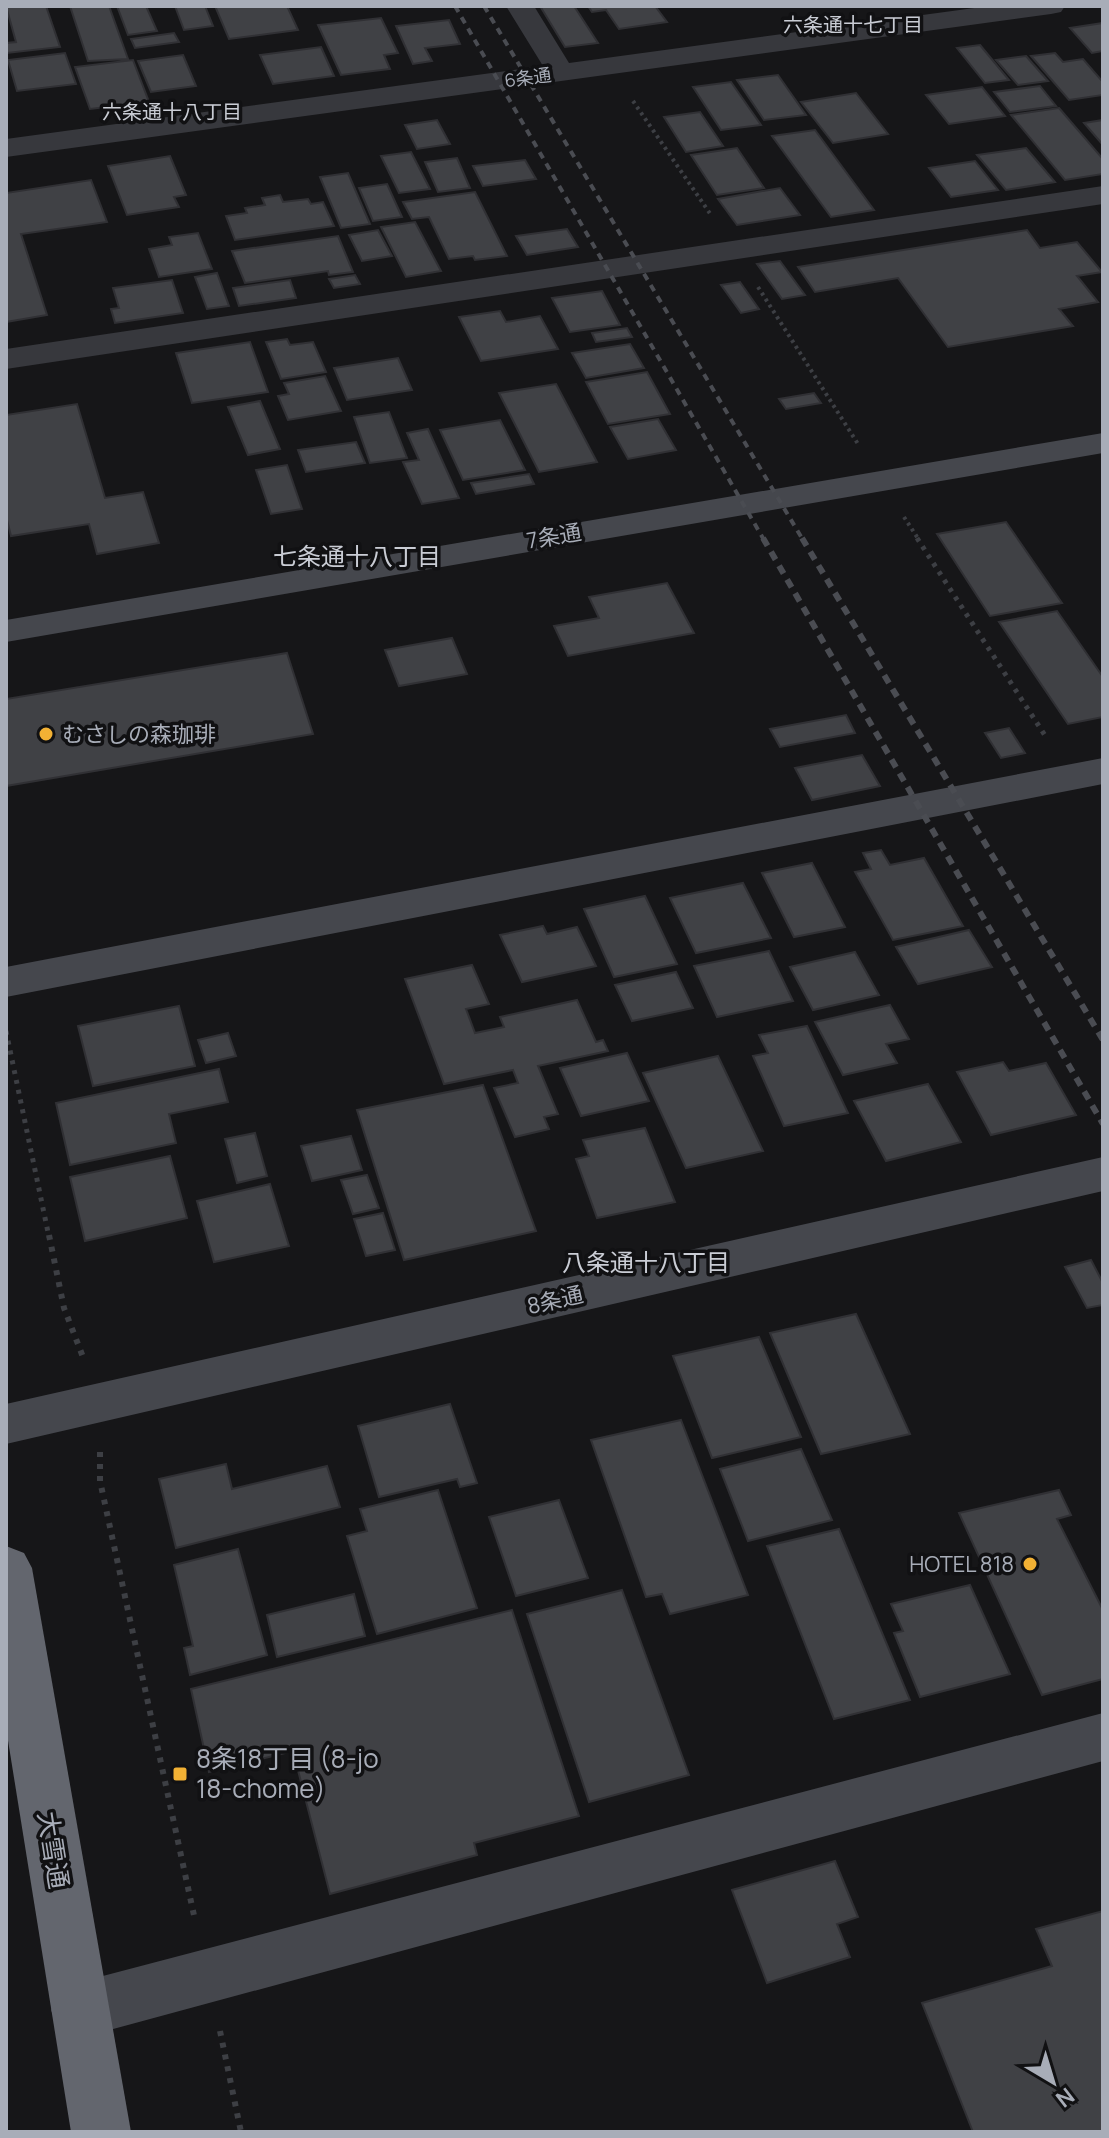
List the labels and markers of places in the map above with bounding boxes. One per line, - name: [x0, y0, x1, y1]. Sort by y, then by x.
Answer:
- place label: むさしの森珈琲: [62, 719, 216, 749]
- marker: むさしの森珈琲: [37, 725, 55, 743]
- place label: HOTEL 818: [909, 1549, 1014, 1579]
- marker: HOTEL 818: [1021, 1555, 1039, 1573]
- place label: 8条18丁目 (8-jo 18-chome): [196, 1740, 379, 1806]
- marker: 8条18丁目 (8-jo 18-chome): [171, 1765, 189, 1783]

